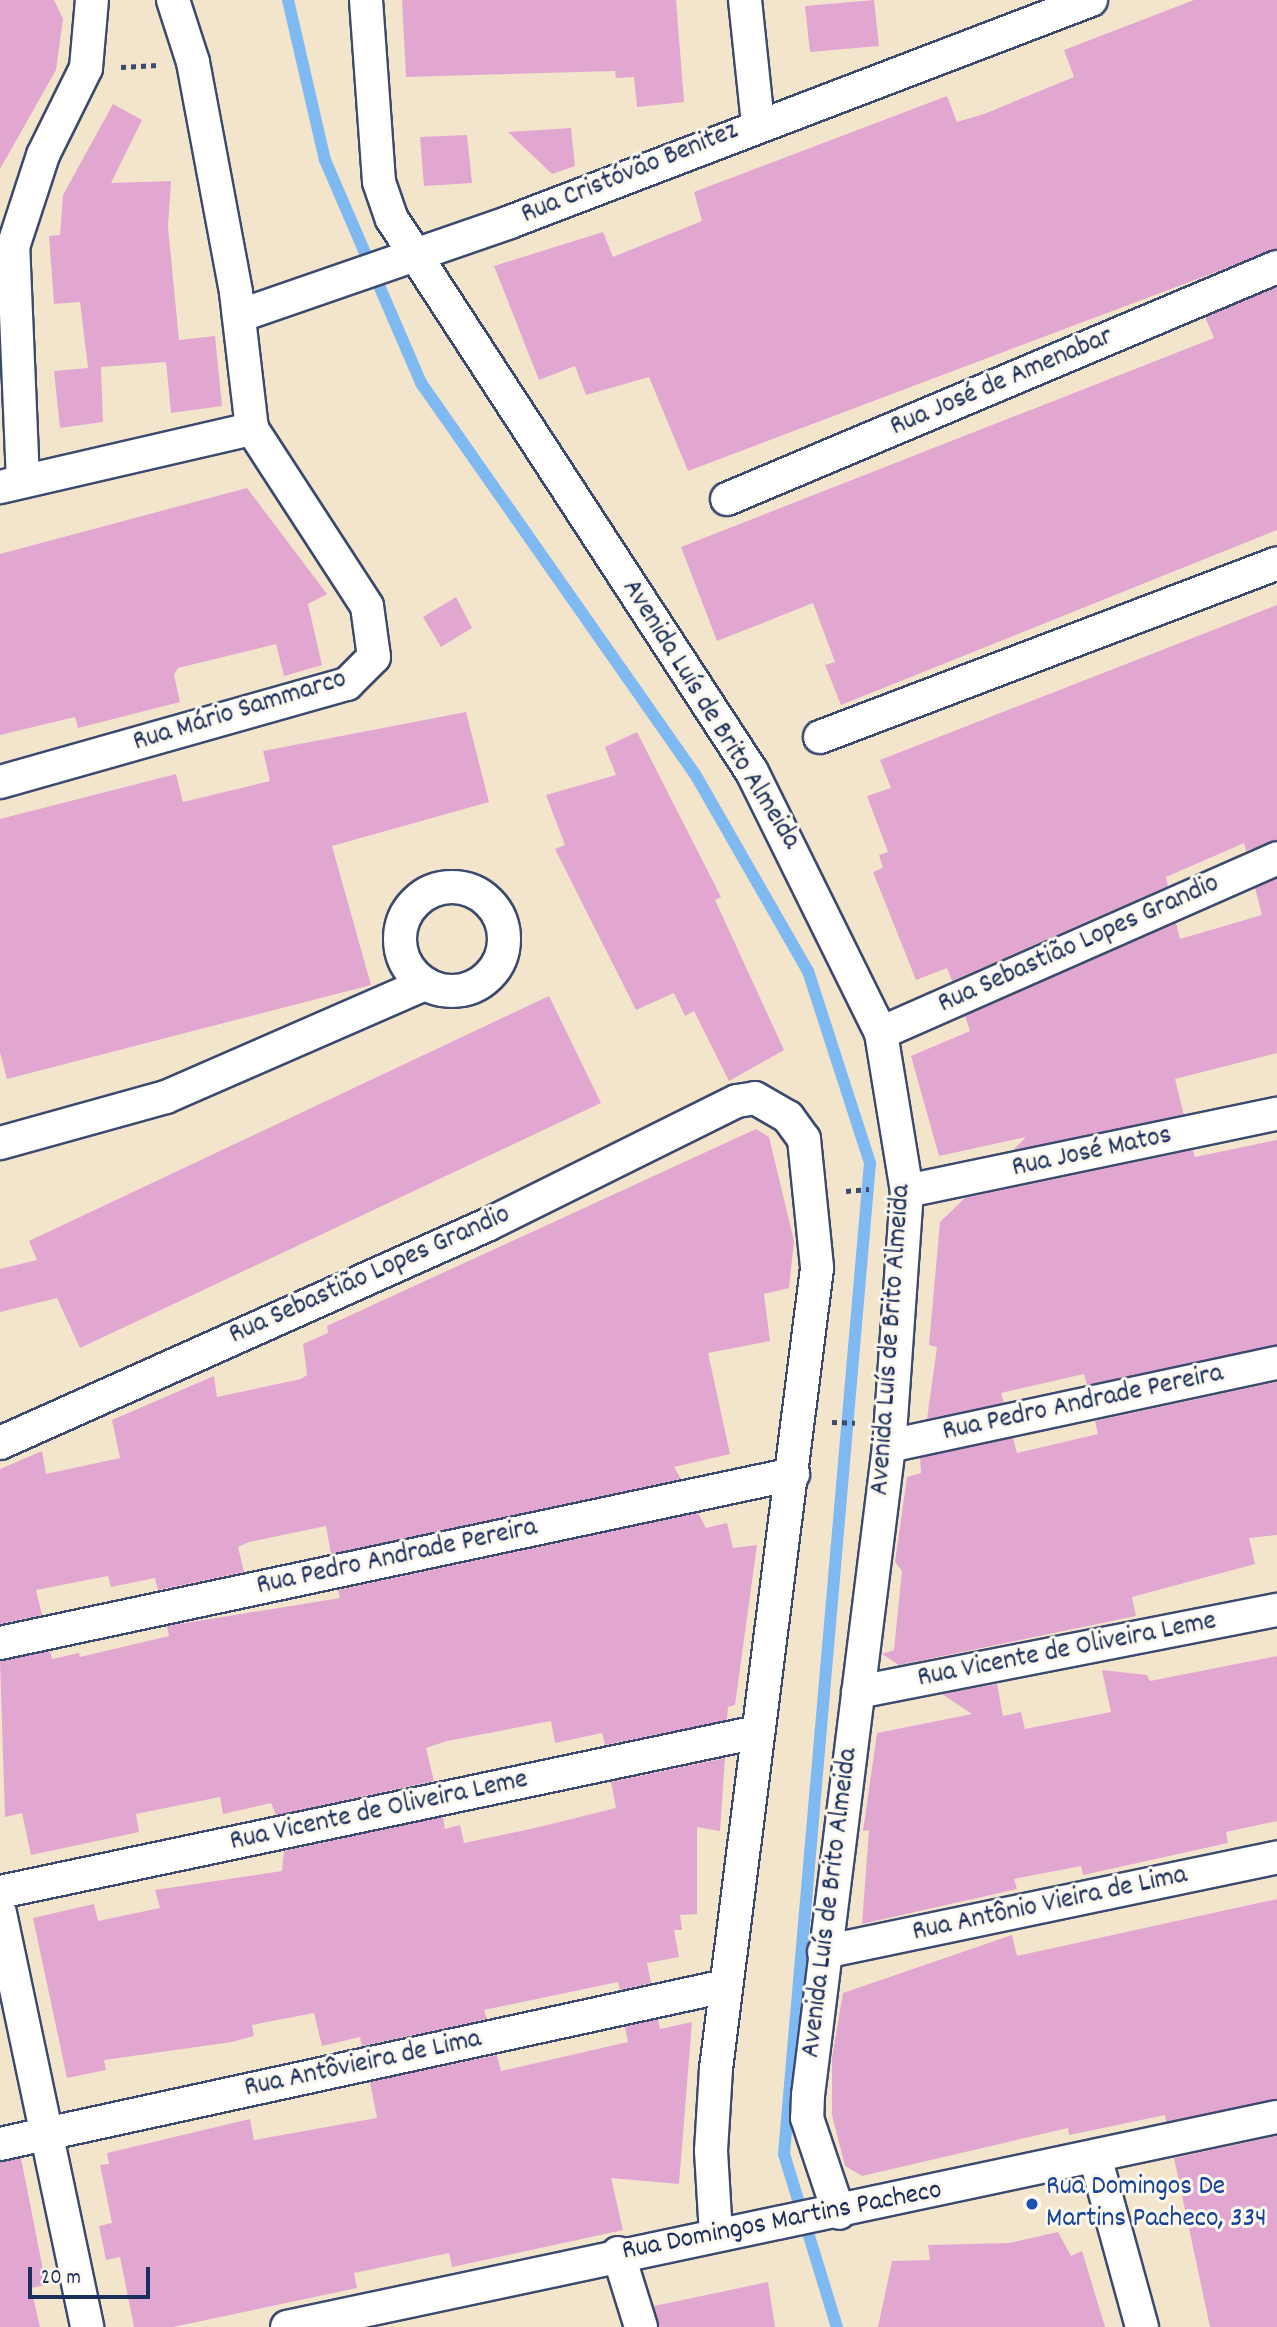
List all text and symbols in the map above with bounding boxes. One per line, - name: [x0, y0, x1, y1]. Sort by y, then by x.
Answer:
- street label: Rua Cristóvão Benitez: [517, 115, 743, 233]
- street label: Rua José de Amenabar: [886, 321, 1118, 445]
- street label: Avenida Luís de Brito Almeida: [613, 574, 807, 856]
- street label: Rua Mário Sammarco: [129, 664, 351, 760]
- street label: Rua Sebastião Lopes Grandio: [933, 868, 1225, 1022]
- street label: Rua José Matos: [1009, 1120, 1175, 1186]
- street label: Avenida Luís de Brito Almeida: [864, 1183, 920, 1497]
- street label: Rua Sebastião Lopes Grandio: [224, 1199, 516, 1353]
- street label: Rua Pedro Andrade Pereira: [940, 1358, 1226, 1450]
- street label: Rua Pedro Andrade Pereira: [254, 1512, 540, 1604]
- street label: Rua Vicente de Oliveira Leme: [915, 1606, 1219, 1696]
- street label: Avenida Luís de Brito Almeida: [795, 1746, 867, 2060]
- street label: Rua Vicente de Oliveira Leme: [227, 1764, 531, 1860]
- street label: Rua Antônio Vieira de Lima: [910, 1859, 1190, 1951]
- street label: Rua Antôvieira de Lima: [242, 2023, 484, 2107]
- place label: Rua Domingos De Martins Pacheco, 334: [1046, 2171, 1267, 2237]
- street label: Rua Domingos Martins Pacheco: [619, 2175, 945, 2269]
- marker: Rua Domingos De Martins Pacheco, 334: [1024, 2196, 1040, 2212]
- scale bar: [32, 2254, 154, 2298]
- text: 20 m: [41, 2264, 81, 2294]

